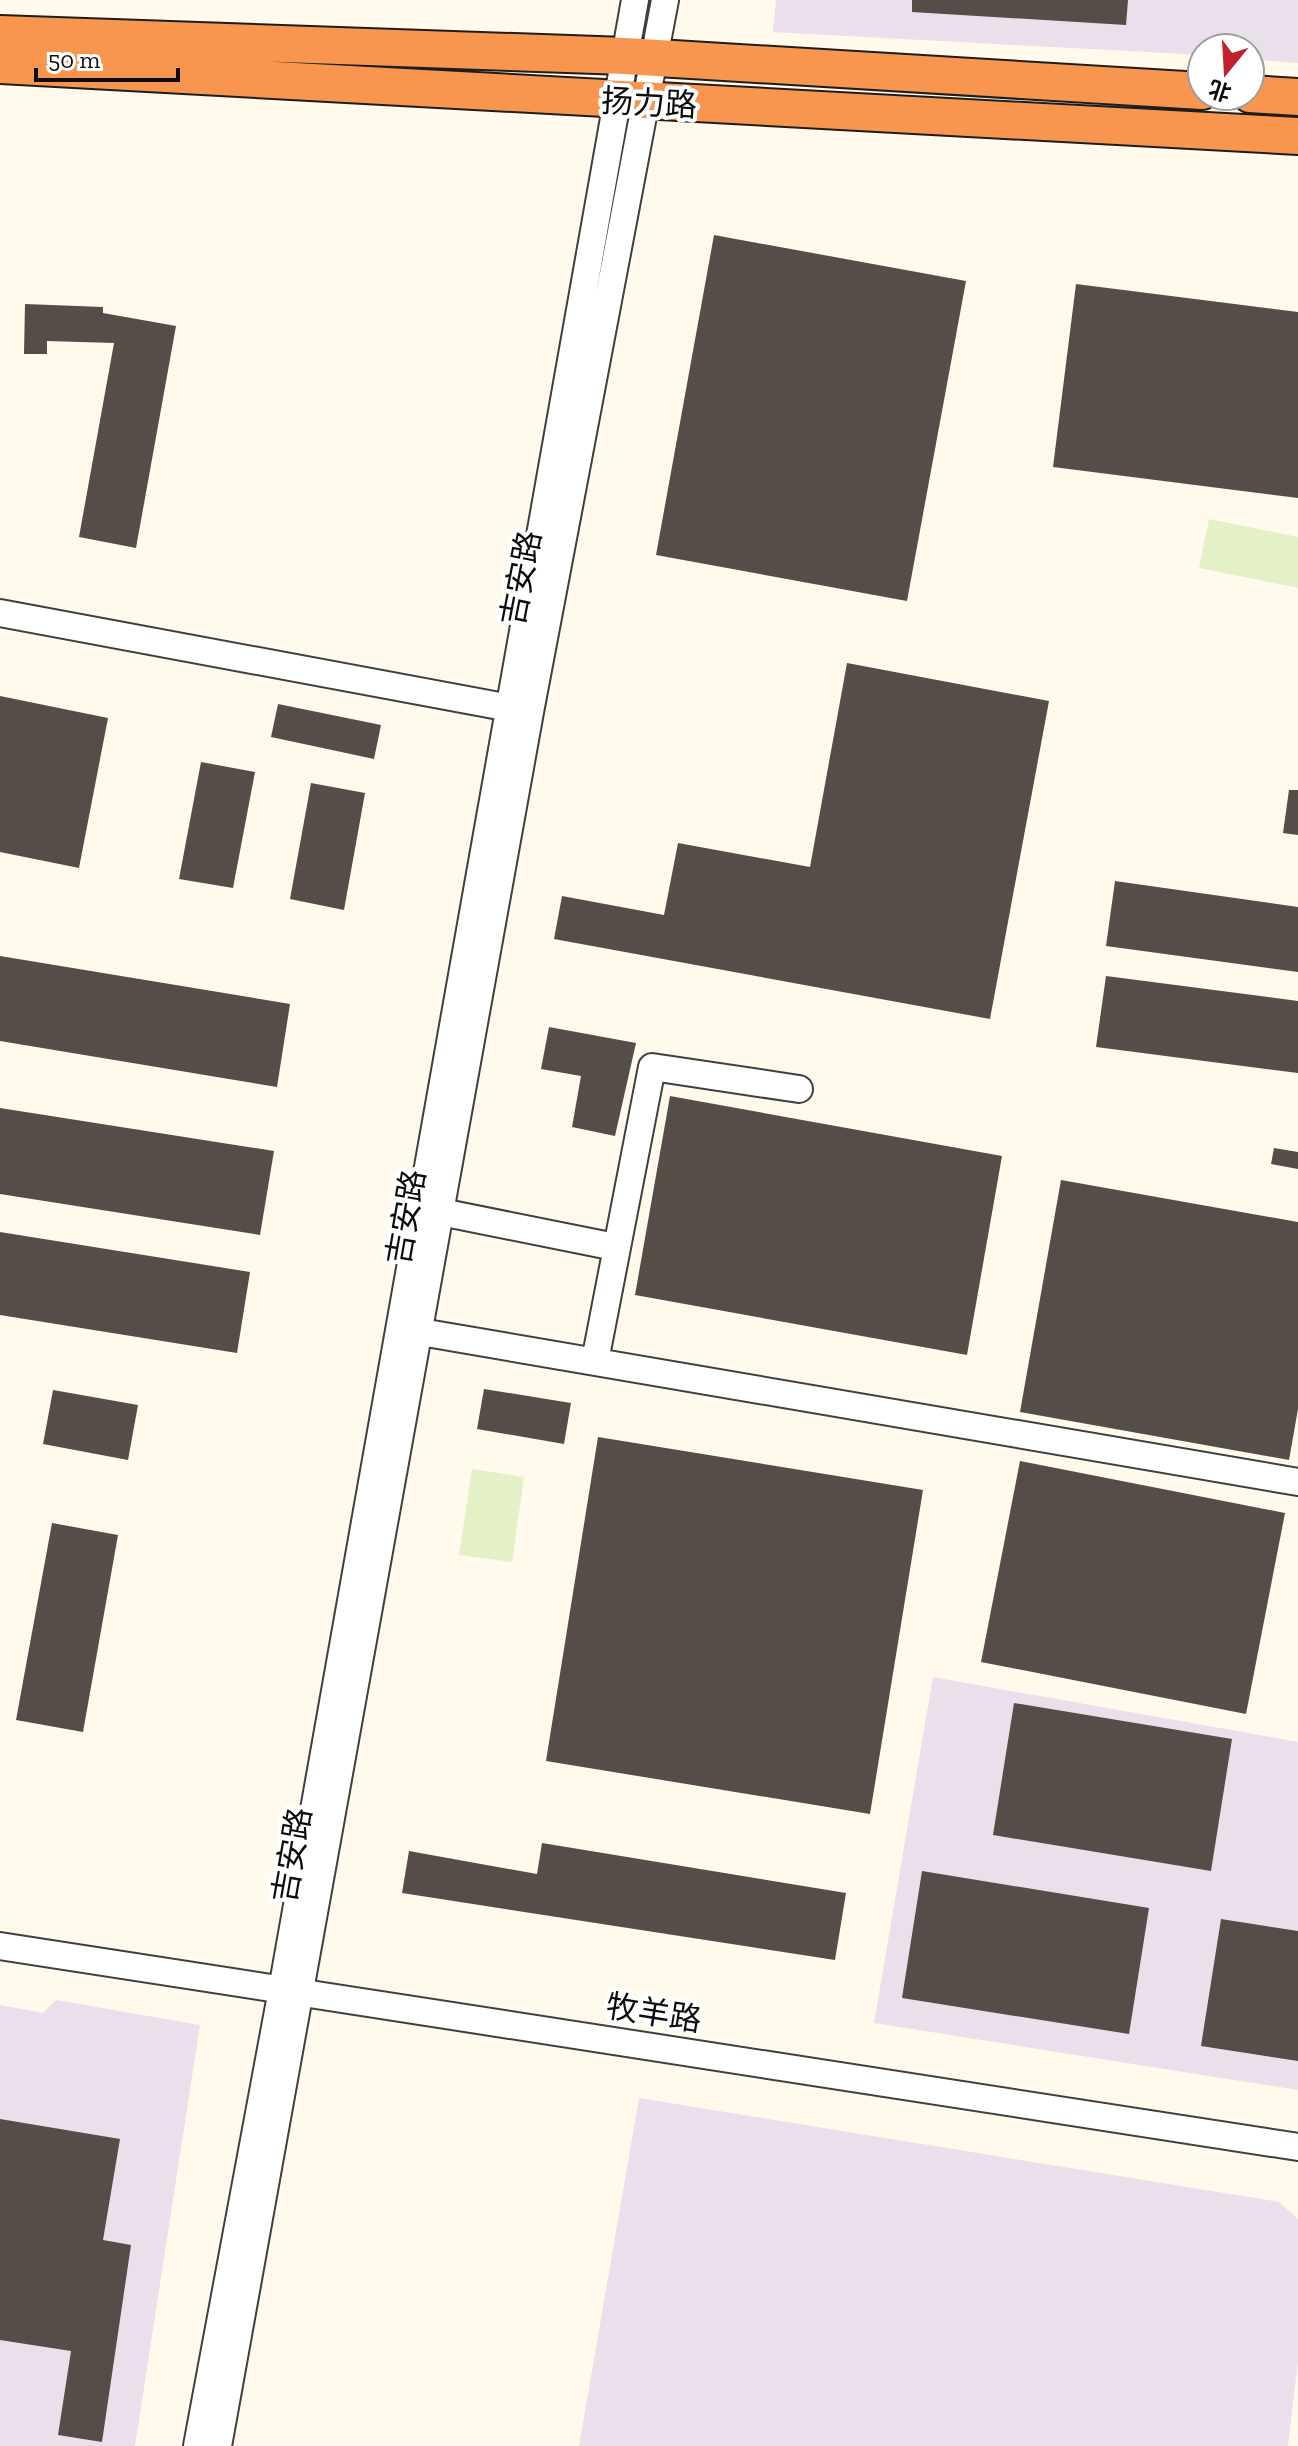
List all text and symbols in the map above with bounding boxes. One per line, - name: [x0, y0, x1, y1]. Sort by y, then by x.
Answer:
- scale bar: [36, 32, 178, 82]
- north arrow: [1186, 32, 1266, 112]
- text: 50 m: [48, 45, 101, 74]
- text: 北: [1205, 74, 1235, 107]
- street label: 扬力路: [600, 82, 698, 124]
- street label: 吉安路: [493, 527, 549, 629]
- street label: 吉安路: [379, 1166, 433, 1268]
- street label: 吉安路: [265, 1804, 319, 1906]
- street label: 牧羊路: [604, 1987, 704, 2039]

